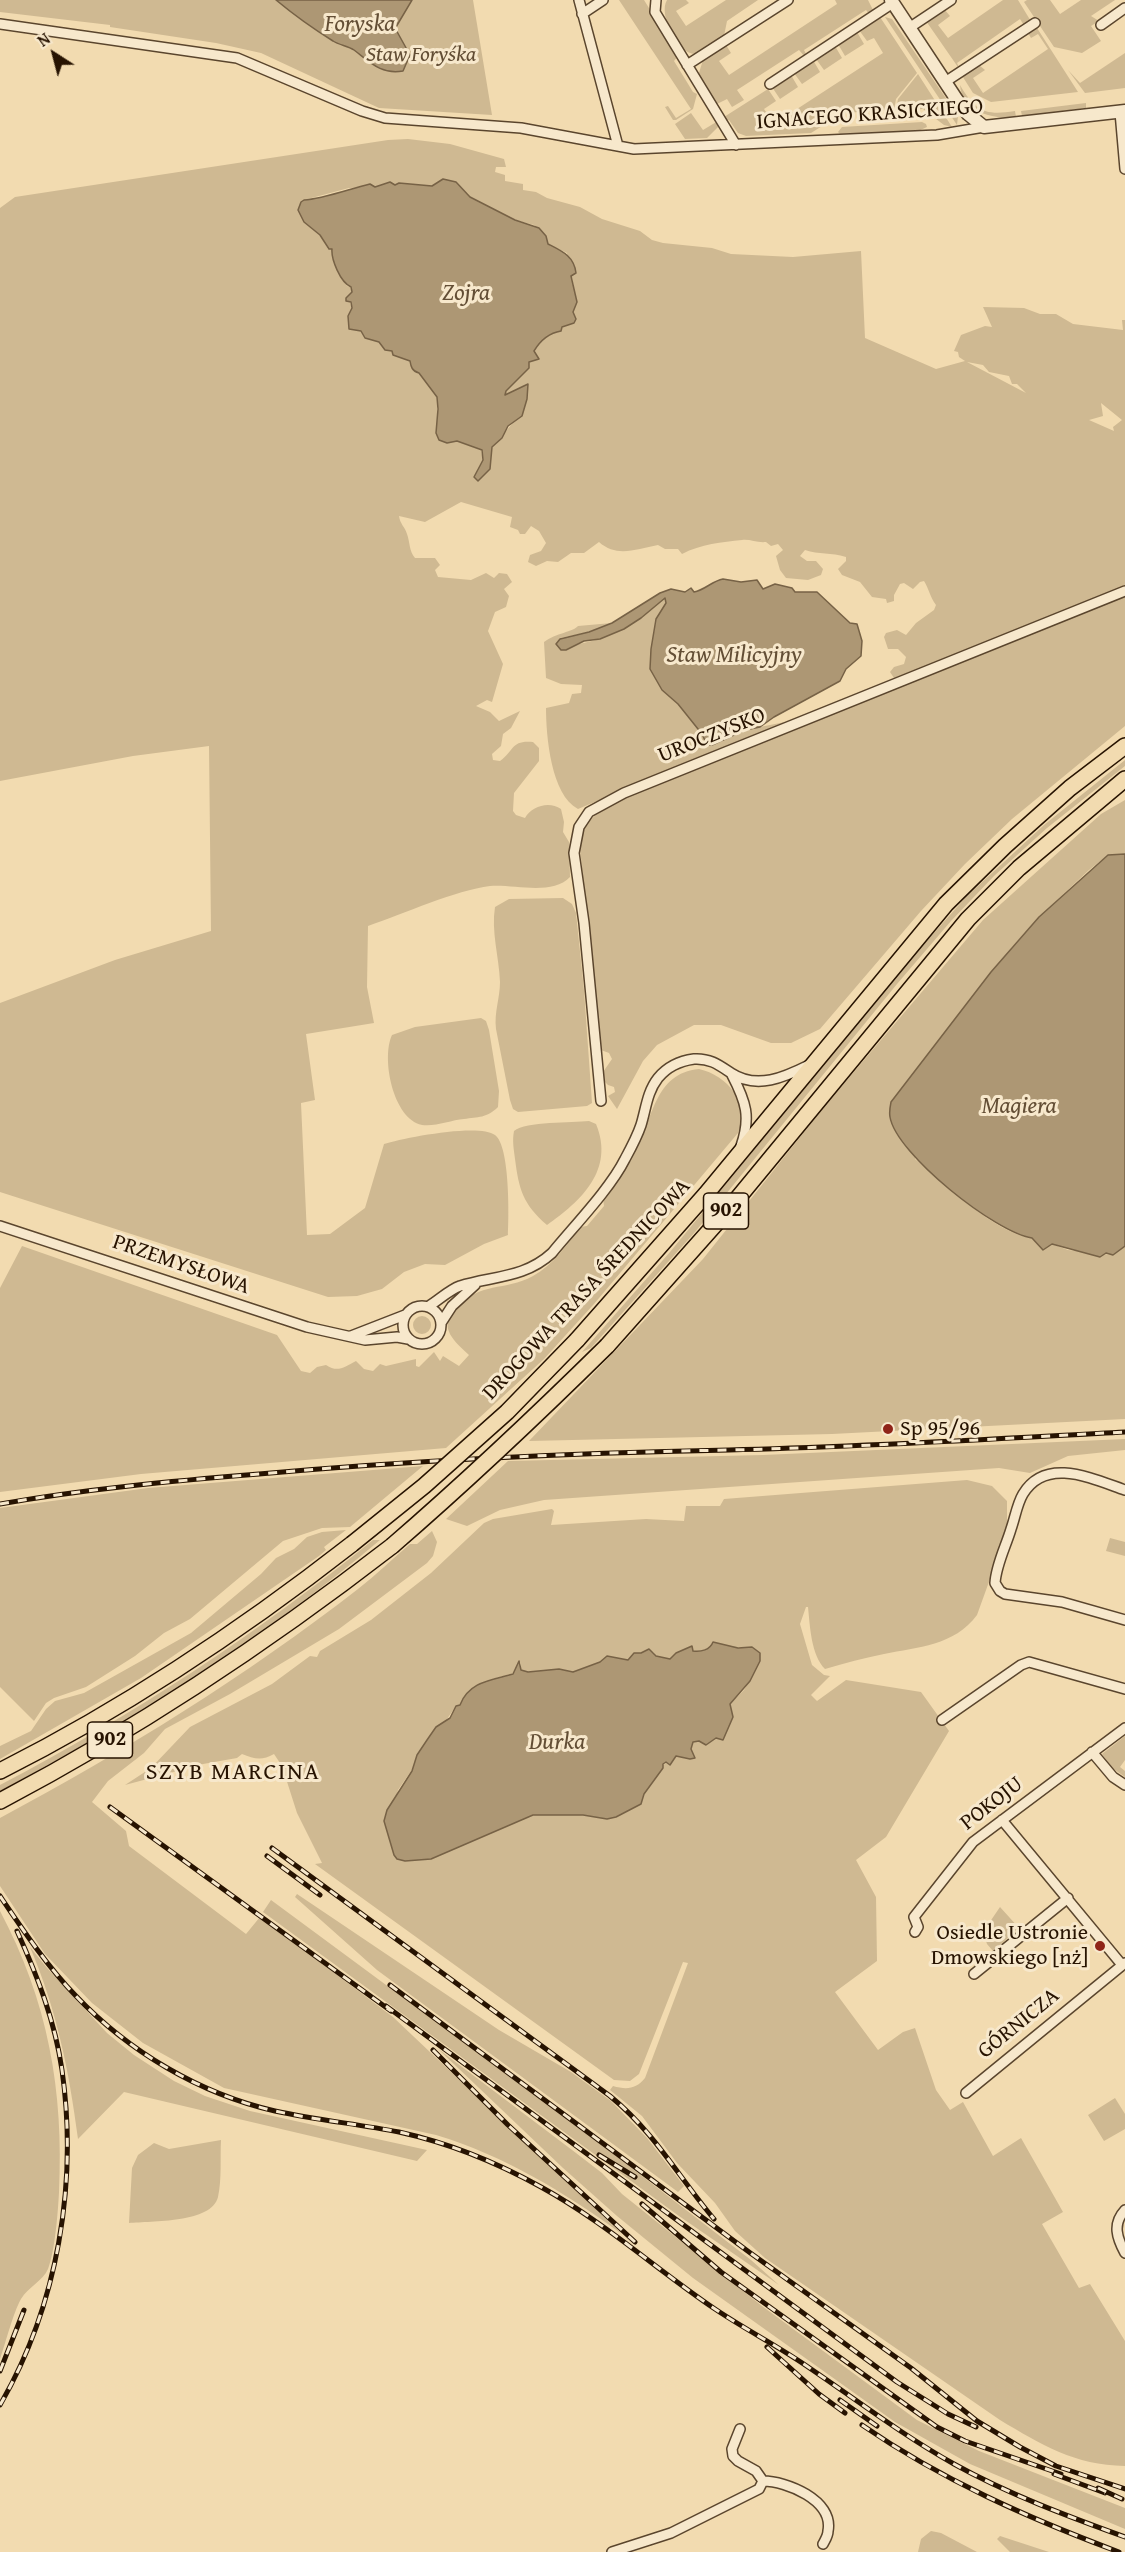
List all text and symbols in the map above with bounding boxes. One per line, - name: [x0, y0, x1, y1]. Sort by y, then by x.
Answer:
- water label: Foryska: [325, 11, 395, 39]
- north arrow: [24, 24, 84, 84]
- text: N: [32, 27, 55, 52]
- park label: Staw Foryśka: [366, 42, 476, 68]
- street label: IGNACEGO KRASICKIEGO: [756, 94, 984, 136]
- water label: Zojra: [442, 280, 490, 308]
- water label: Staw Milicyjny: [666, 642, 802, 670]
- street label: UROCZYSKO: [654, 703, 770, 769]
- water label: Magiera: [981, 1093, 1057, 1121]
- street label: DROGOWA TRASA ŚREDNICOWA: [477, 1174, 697, 1406]
- road number: 902: [704, 1193, 748, 1229]
- street label: PRZEMYSŁOWA: [109, 1229, 253, 1301]
- place label: Sp 95/96: [900, 1416, 980, 1442]
- marker: Sp 95/96: [881, 1422, 895, 1436]
- road number: 902: [88, 1722, 132, 1758]
- water label: Durka: [529, 1729, 585, 1757]
- district label: SZYB MARCINA: [146, 1759, 320, 1787]
- street label: POKOJU: [955, 1771, 1029, 1837]
- place label: Osiedle Ustronie Dmowskiego [nż]: [931, 1920, 1088, 1972]
- marker: Osiedle Ustronie Dmowskiego [nż]: [1093, 1939, 1107, 1953]
- street label: GÓRNICZA: [973, 1983, 1065, 2065]

